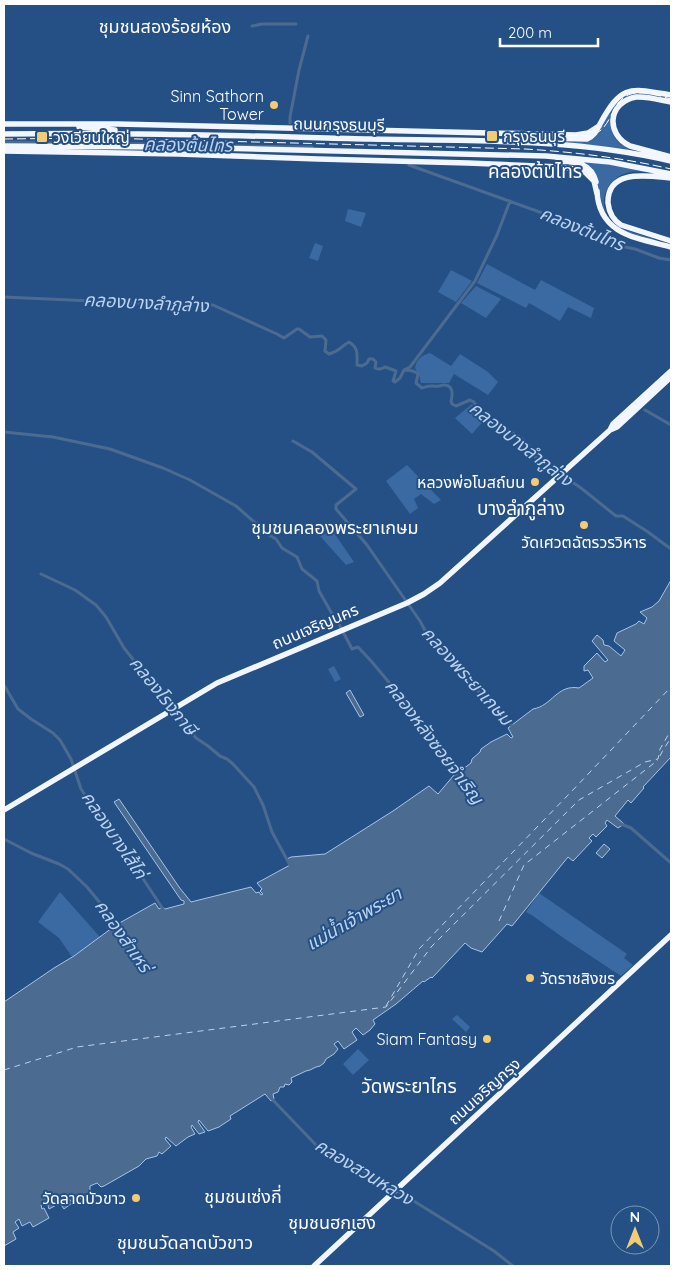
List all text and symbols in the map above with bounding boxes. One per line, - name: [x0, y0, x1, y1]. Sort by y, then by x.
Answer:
- district label: ชุมชนสองร้อยห้อง: [99, 15, 231, 38]
- scale bar: [500, 15, 598, 47]
- text: 200 m: [508, 23, 552, 42]
- place label: Sinn Sathorn Tower: [170, 86, 264, 124]
- marker: Sinn Sathorn Tower: [268, 99, 280, 111]
- street label: ถนนกรุงธนบุรี: [293, 113, 385, 135]
- place label: กรุงธนบุรี: [503, 126, 565, 146]
- place label: วงเวียนใหญ่: [53, 127, 130, 147]
- marker: กรุงธนบุรี: [485, 129, 499, 143]
- marker: วงเวียนใหญ่: [35, 130, 49, 144]
- water label: คลองต้นไทร: [143, 132, 234, 157]
- district label: คลองต้นไทร: [488, 159, 582, 183]
- water label: คลองต้นไทร: [537, 201, 629, 256]
- water label: คลองบางลำภูล่าง: [83, 288, 210, 317]
- water label: คลองบางลำภูล่าง: [465, 396, 579, 492]
- place label: หลวงพ่อโบสถ์บน: [417, 472, 525, 492]
- marker: หลวงพ่อโบสถ์บน: [529, 476, 541, 488]
- district label: บางลำภูล่าง: [477, 496, 565, 521]
- district label: ชุมชนคลองพระยาเกษม: [251, 516, 419, 539]
- marker: วัดเศวตฉัตรวรวิหาร: [578, 519, 590, 531]
- place label: วัดเศวตฉัตรวรวิหาร: [521, 532, 647, 552]
- street label: ถนนเจริญนคร: [269, 599, 361, 653]
- water label: คลองพระยาเกษม: [417, 621, 519, 731]
- water label: คลองโรงภาษี: [125, 652, 203, 741]
- water label: คลองหลังซอยจำเริญ: [380, 675, 490, 810]
- water label: คลองบางไส้ไก่: [77, 786, 154, 885]
- water label: แม่น้ำเจ้าพระยา: [301, 881, 406, 955]
- water label: คลองสำเหร่: [90, 895, 159, 980]
- place label: วัดราชสิงขร: [540, 968, 615, 988]
- marker: วัดราชสิงขร: [524, 972, 536, 984]
- place label: Siam Fantasy: [377, 1029, 477, 1049]
- marker: Siam Fantasy: [481, 1033, 493, 1045]
- street label: ถนนเจริญกรุง: [444, 1053, 524, 1129]
- district label: วัดพระยาไกร: [361, 1074, 457, 1098]
- water label: คลองสวนหลวง: [311, 1133, 419, 1211]
- district label: ชุมชนเซ่งกี่: [204, 1184, 282, 1208]
- place label: วัดลาดบัวขาว: [42, 1188, 126, 1208]
- marker: วัดลาดบัวขาว: [130, 1192, 142, 1204]
- north arrow: [610, 1205, 660, 1255]
- text: N: [630, 1208, 640, 1226]
- district label: ชุมชนฮกเฮง: [288, 1211, 376, 1234]
- district label: ชุมชนวัดลาดบัวขาว: [117, 1231, 253, 1254]

